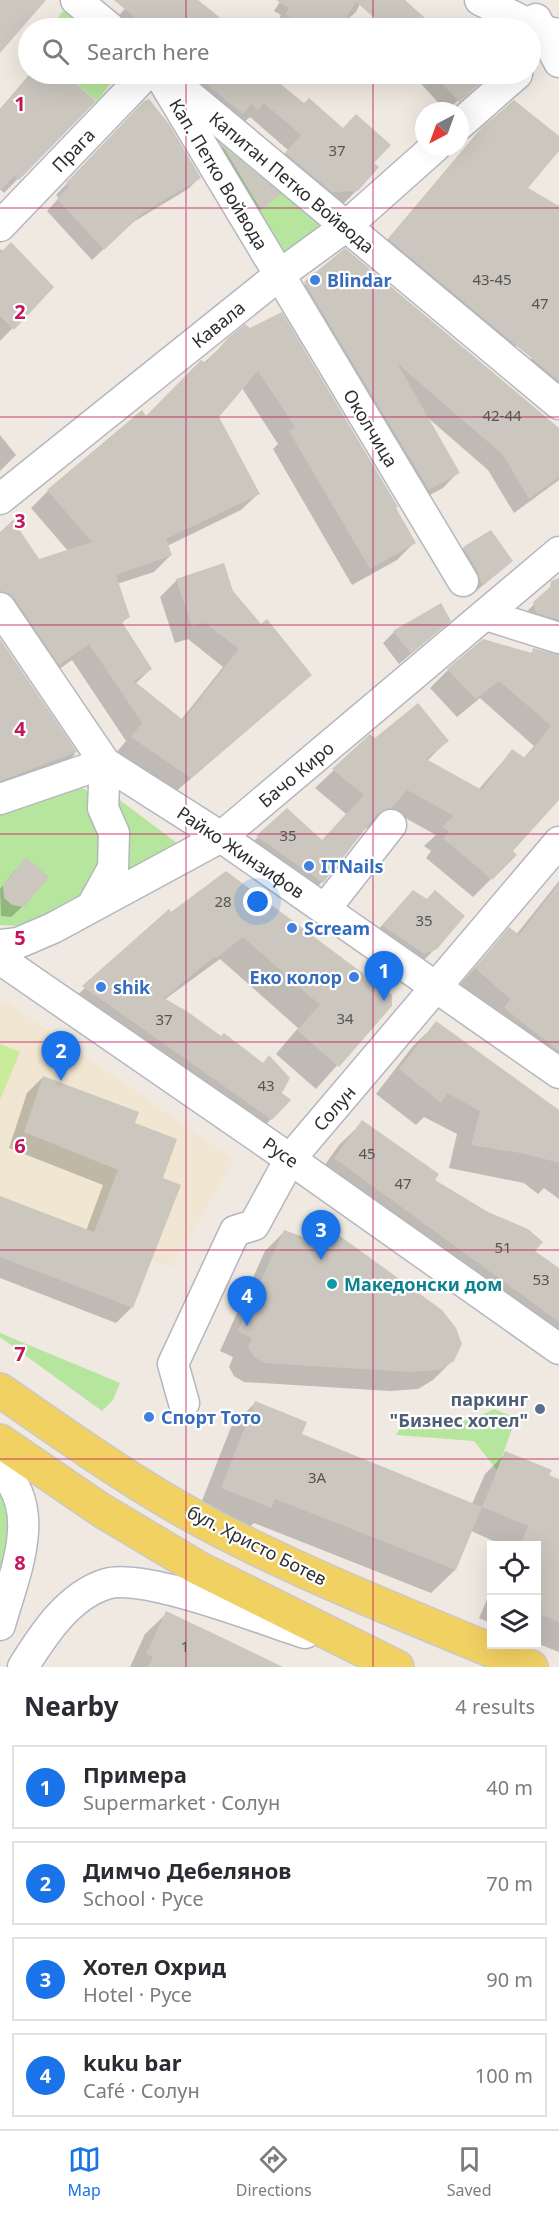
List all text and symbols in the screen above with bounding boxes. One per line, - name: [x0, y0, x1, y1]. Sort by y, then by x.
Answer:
- search box: [18, 18, 541, 84]
- icon: search: [39, 35, 72, 68]
- text: Search here: [87, 36, 209, 66]
- text: 1: [14, 90, 26, 117]
- street label: Кап. Петко Войвода: [164, 94, 274, 254]
- north arrow: [415, 102, 469, 156]
- street label: Капитан Петко Войвода: [204, 106, 380, 258]
- street label: Прага: [46, 123, 100, 177]
- house number: 37: [328, 140, 346, 160]
- place label: Blindar: [327, 268, 392, 292]
- house number: 43-45: [472, 269, 512, 289]
- marker: Blindar: [308, 273, 322, 287]
- house number: 47: [531, 293, 549, 313]
- street label: Кавала: [186, 295, 250, 353]
- text: 2: [14, 298, 26, 325]
- street label: Околчица: [338, 385, 404, 471]
- house number: 42-44: [482, 405, 522, 425]
- text: 3: [14, 507, 26, 534]
- text: 4: [14, 715, 26, 742]
- street label: Бачо Киро: [253, 736, 339, 812]
- street label: Райко Жинзифов: [173, 800, 309, 904]
- house number: 35: [279, 825, 297, 845]
- place label: ITNails: [321, 854, 384, 878]
- marker: ITNails: [302, 859, 316, 873]
- your location: [243, 887, 272, 916]
- house number: 28: [214, 891, 232, 911]
- house number: 35: [415, 910, 433, 930]
- place label: Scream: [304, 916, 370, 940]
- marker: Scream: [285, 921, 299, 935]
- text: 5: [14, 924, 26, 951]
- pin: 1: [364, 952, 404, 1001]
- place label: Еко колор: [250, 965, 342, 989]
- marker: Еко колор: [347, 970, 361, 984]
- place label: shik: [113, 975, 151, 999]
- marker: shik: [94, 980, 108, 994]
- house number: 34: [336, 1008, 354, 1028]
- house number: 37: [155, 1009, 173, 1029]
- pin: 2: [42, 1032, 80, 1081]
- house number: 43: [257, 1075, 275, 1095]
- street label: Солун: [308, 1080, 360, 1136]
- street label: Русе: [259, 1131, 304, 1173]
- text: 6: [14, 1132, 26, 1159]
- house number: 45: [358, 1143, 376, 1163]
- house number: 47: [394, 1173, 412, 1193]
- pin: 3: [302, 1210, 340, 1260]
- house number: 51: [494, 1237, 512, 1257]
- house number: 53: [532, 1269, 550, 1289]
- place label: Македонски дом: [344, 1272, 502, 1296]
- pin: 4: [228, 1276, 266, 1326]
- marker: Македонски дом: [325, 1277, 339, 1291]
- text: 7: [14, 1340, 26, 1367]
- place label: паркинг "Бизнес хотел": [390, 1387, 528, 1432]
- marker: паркинг "Бизнес хотел": [533, 1402, 547, 1416]
- place label: Спорт Тото: [161, 1405, 261, 1429]
- marker: Спорт Тото: [142, 1410, 156, 1424]
- house number: 3А: [308, 1467, 327, 1487]
- street label: бул. Христо Ботев: [183, 1499, 331, 1591]
- map controls: [487, 1541, 541, 1649]
- button: locate: [487, 1541, 541, 1595]
- text: 8: [14, 1549, 26, 1576]
- button: layers: [487, 1595, 541, 1649]
- house number: 1: [181, 1636, 189, 1656]
- text: Nearby: [24, 1688, 119, 1724]
- text: 4 results: [455, 1693, 535, 1720]
- text: Примера: [83, 1759, 187, 1789]
- text: 1: [40, 1774, 51, 1801]
- text: 40 m: [486, 1774, 533, 1801]
- text: Supermarket · Солун: [83, 1789, 280, 1816]
- text: Димчо Дебелянов: [83, 1855, 291, 1885]
- text: 2: [40, 1870, 51, 1897]
- text: 70 m: [486, 1870, 533, 1897]
- text: School · Русе: [83, 1885, 203, 1912]
- text: Хотел Охрид: [83, 1951, 226, 1981]
- text: 3: [40, 1966, 51, 1993]
- text: 90 m: [486, 1966, 533, 1993]
- text: Hotel · Русе: [83, 1981, 192, 2008]
- text: kuku bar: [83, 2047, 182, 2077]
- text: 4: [40, 2062, 51, 2089]
- text: 100 m: [475, 2062, 533, 2089]
- text: Café · Солун: [83, 2077, 200, 2104]
- tab: Map: [67, 2143, 101, 2201]
- tab: Directions: [236, 2143, 312, 2201]
- tab: Saved: [447, 2143, 491, 2201]

